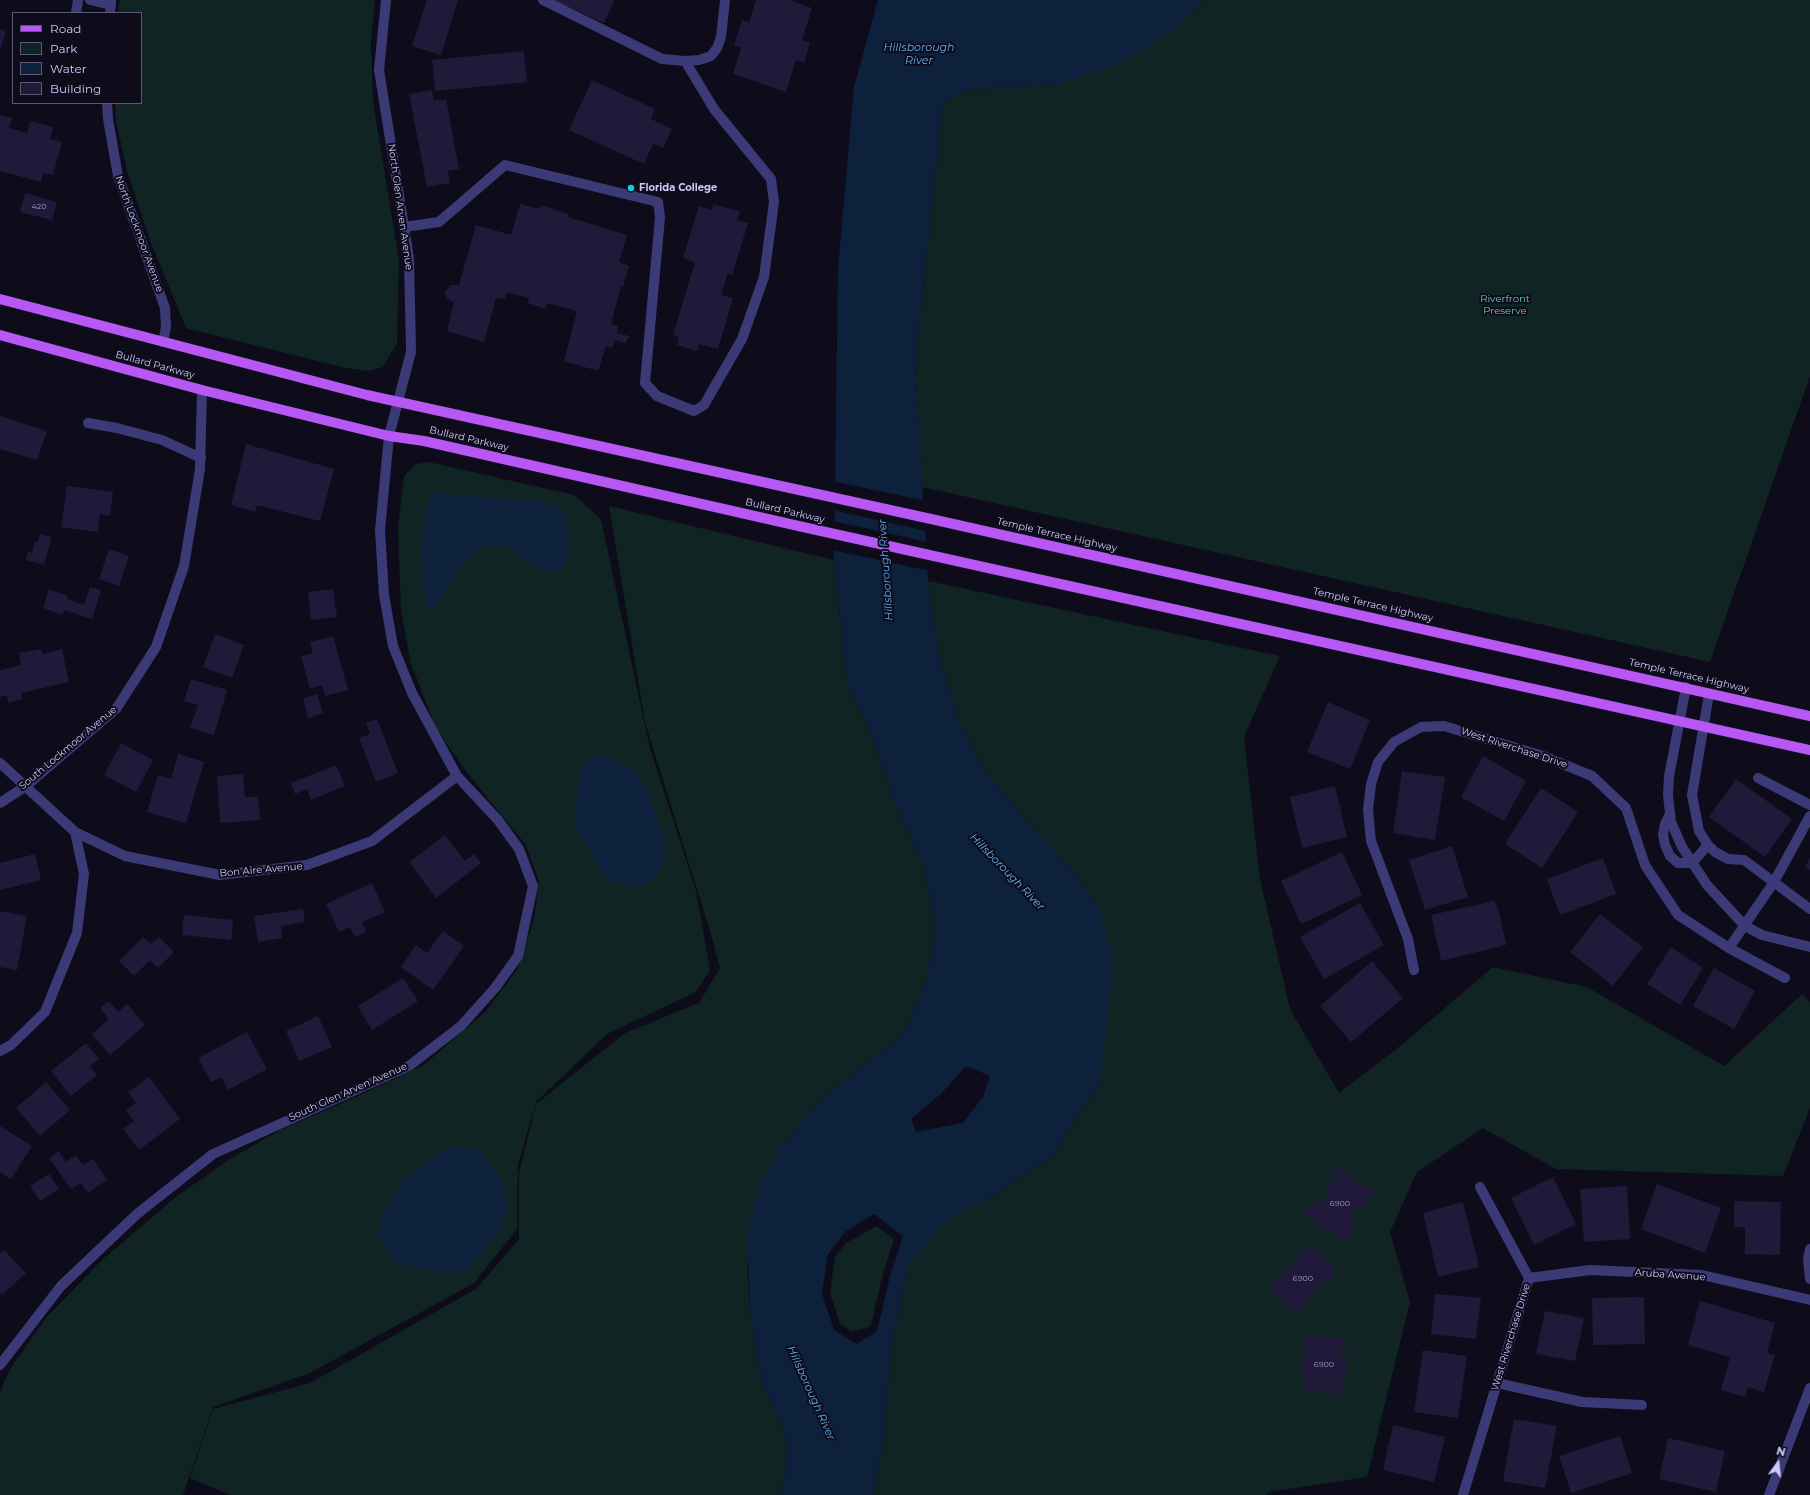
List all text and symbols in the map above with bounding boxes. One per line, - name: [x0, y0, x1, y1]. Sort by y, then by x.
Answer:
- legend: [12, 12, 142, 104]
- text: Road: [50, 21, 81, 36]
- text: Park: [50, 41, 77, 56]
- water label: Hillsborough River: [883, 41, 955, 67]
- text: Water: [50, 61, 86, 76]
- text: Building: [50, 81, 101, 96]
- street label: North Glen Arven Avenue: [385, 143, 415, 271]
- street label: North Lockmoor Avenue: [112, 174, 166, 294]
- place label: Florida College: [639, 182, 717, 194]
- marker: Florida College: [626, 183, 636, 193]
- house number: 420: [31, 202, 47, 212]
- park label: Riverfront Preserve: [1480, 293, 1530, 316]
- street label: Bullard Parkway: [114, 349, 196, 381]
- street label: Bullard Parkway: [428, 424, 510, 454]
- street label: Bullard Parkway: [744, 496, 826, 526]
- street label: Temple Terrace Highway: [996, 515, 1118, 555]
- water label: Hillsborough River: [876, 519, 896, 621]
- street label: Temple Terrace Highway: [1312, 585, 1434, 625]
- street label: Temple Terrace Highway: [1628, 656, 1750, 696]
- street label: South Lockmoor Avenue: [17, 704, 119, 792]
- street label: West Riverchase Drive: [1459, 725, 1569, 771]
- water label: Hillsborough River: [967, 831, 1047, 913]
- street label: Bon Aire Avenue: [219, 860, 303, 880]
- street label: South Glen Arven Avenue: [287, 1060, 409, 1124]
- house number: 6900: [1330, 1199, 1350, 1209]
- street label: Aruba Avenue: [1634, 1267, 1706, 1283]
- house number: 6900: [1293, 1274, 1313, 1284]
- street label: West Riverchase Drive: [1489, 1282, 1533, 1392]
- water label: Hillsborough River: [784, 1344, 838, 1442]
- house number: 6900: [1314, 1360, 1334, 1370]
- north arrow: [1758, 1443, 1798, 1483]
- text: N: [1775, 1443, 1787, 1459]

